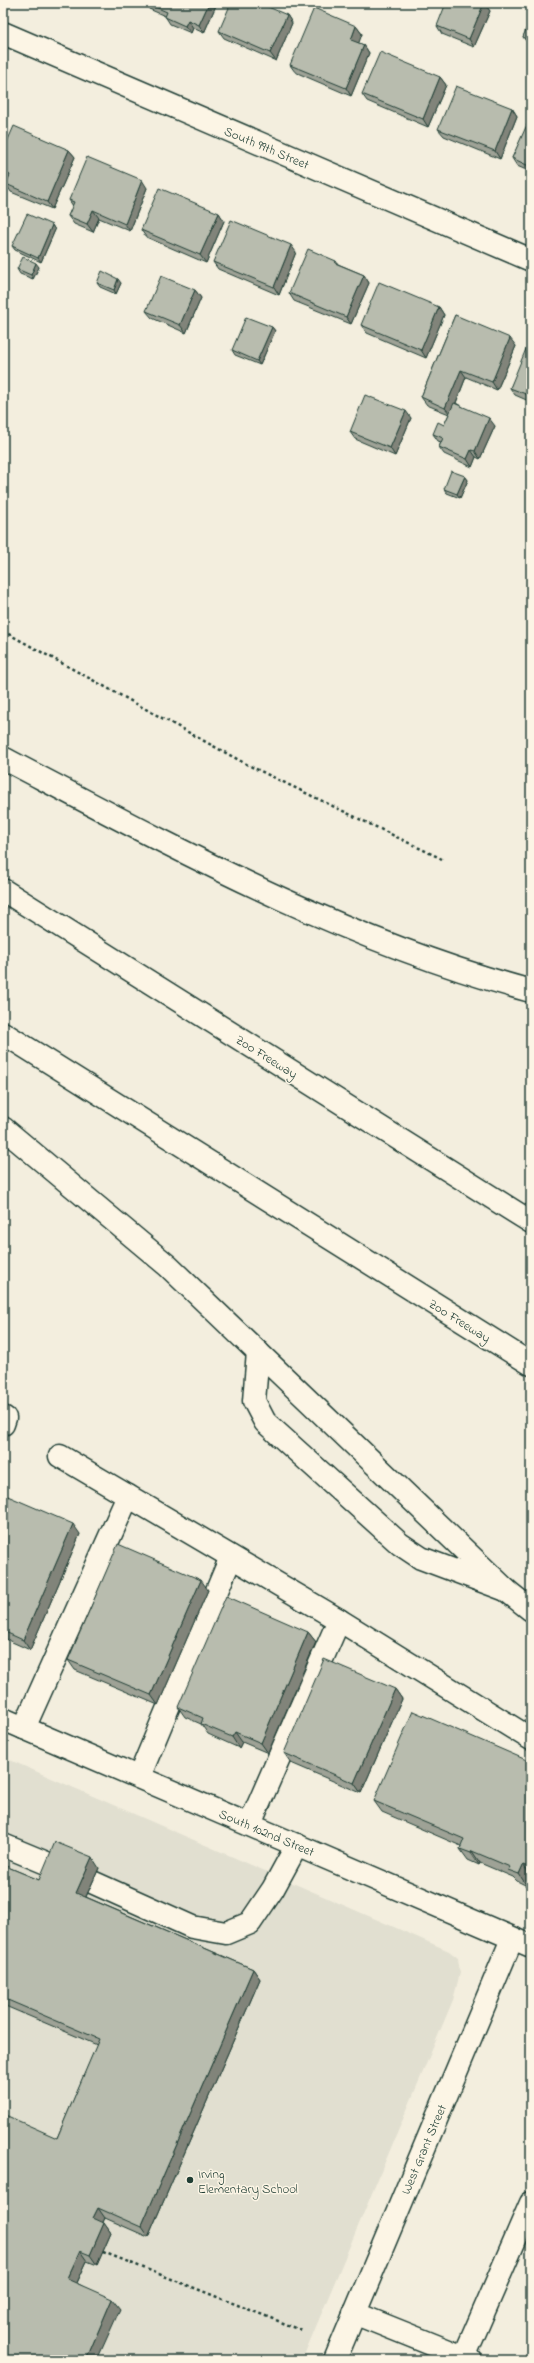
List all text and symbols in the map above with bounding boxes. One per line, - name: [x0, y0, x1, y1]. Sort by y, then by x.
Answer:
- street label: South 99th Street: [221, 122, 312, 175]
- street label: Zoo Freeway: [231, 1031, 301, 1085]
- street label: Zoo Freeway: [424, 1295, 494, 1349]
- street label: South 102nd Street: [216, 1805, 318, 1862]
- street label: West Grant Street: [397, 2101, 452, 2198]
- place label: Irving Elementary School: [198, 2165, 298, 2200]
- marker: Irving Elementary School: [185, 2175, 195, 2185]

